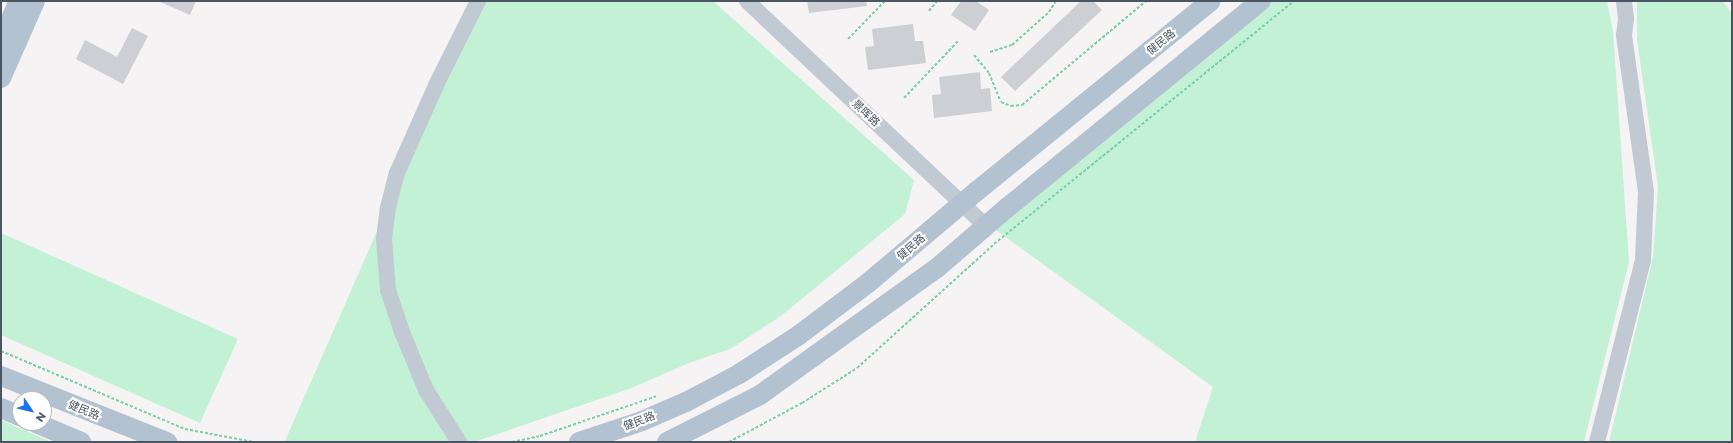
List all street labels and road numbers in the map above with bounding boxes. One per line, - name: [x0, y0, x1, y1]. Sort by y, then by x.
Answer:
- street label: 健民路: [1144, 26, 1178, 58]
- street label: 景晖路: [849, 97, 883, 129]
- street label: 健民路: [894, 231, 928, 263]
- street label: 健民路: [66, 397, 102, 423]
- street label: 健民路: [621, 409, 657, 433]

